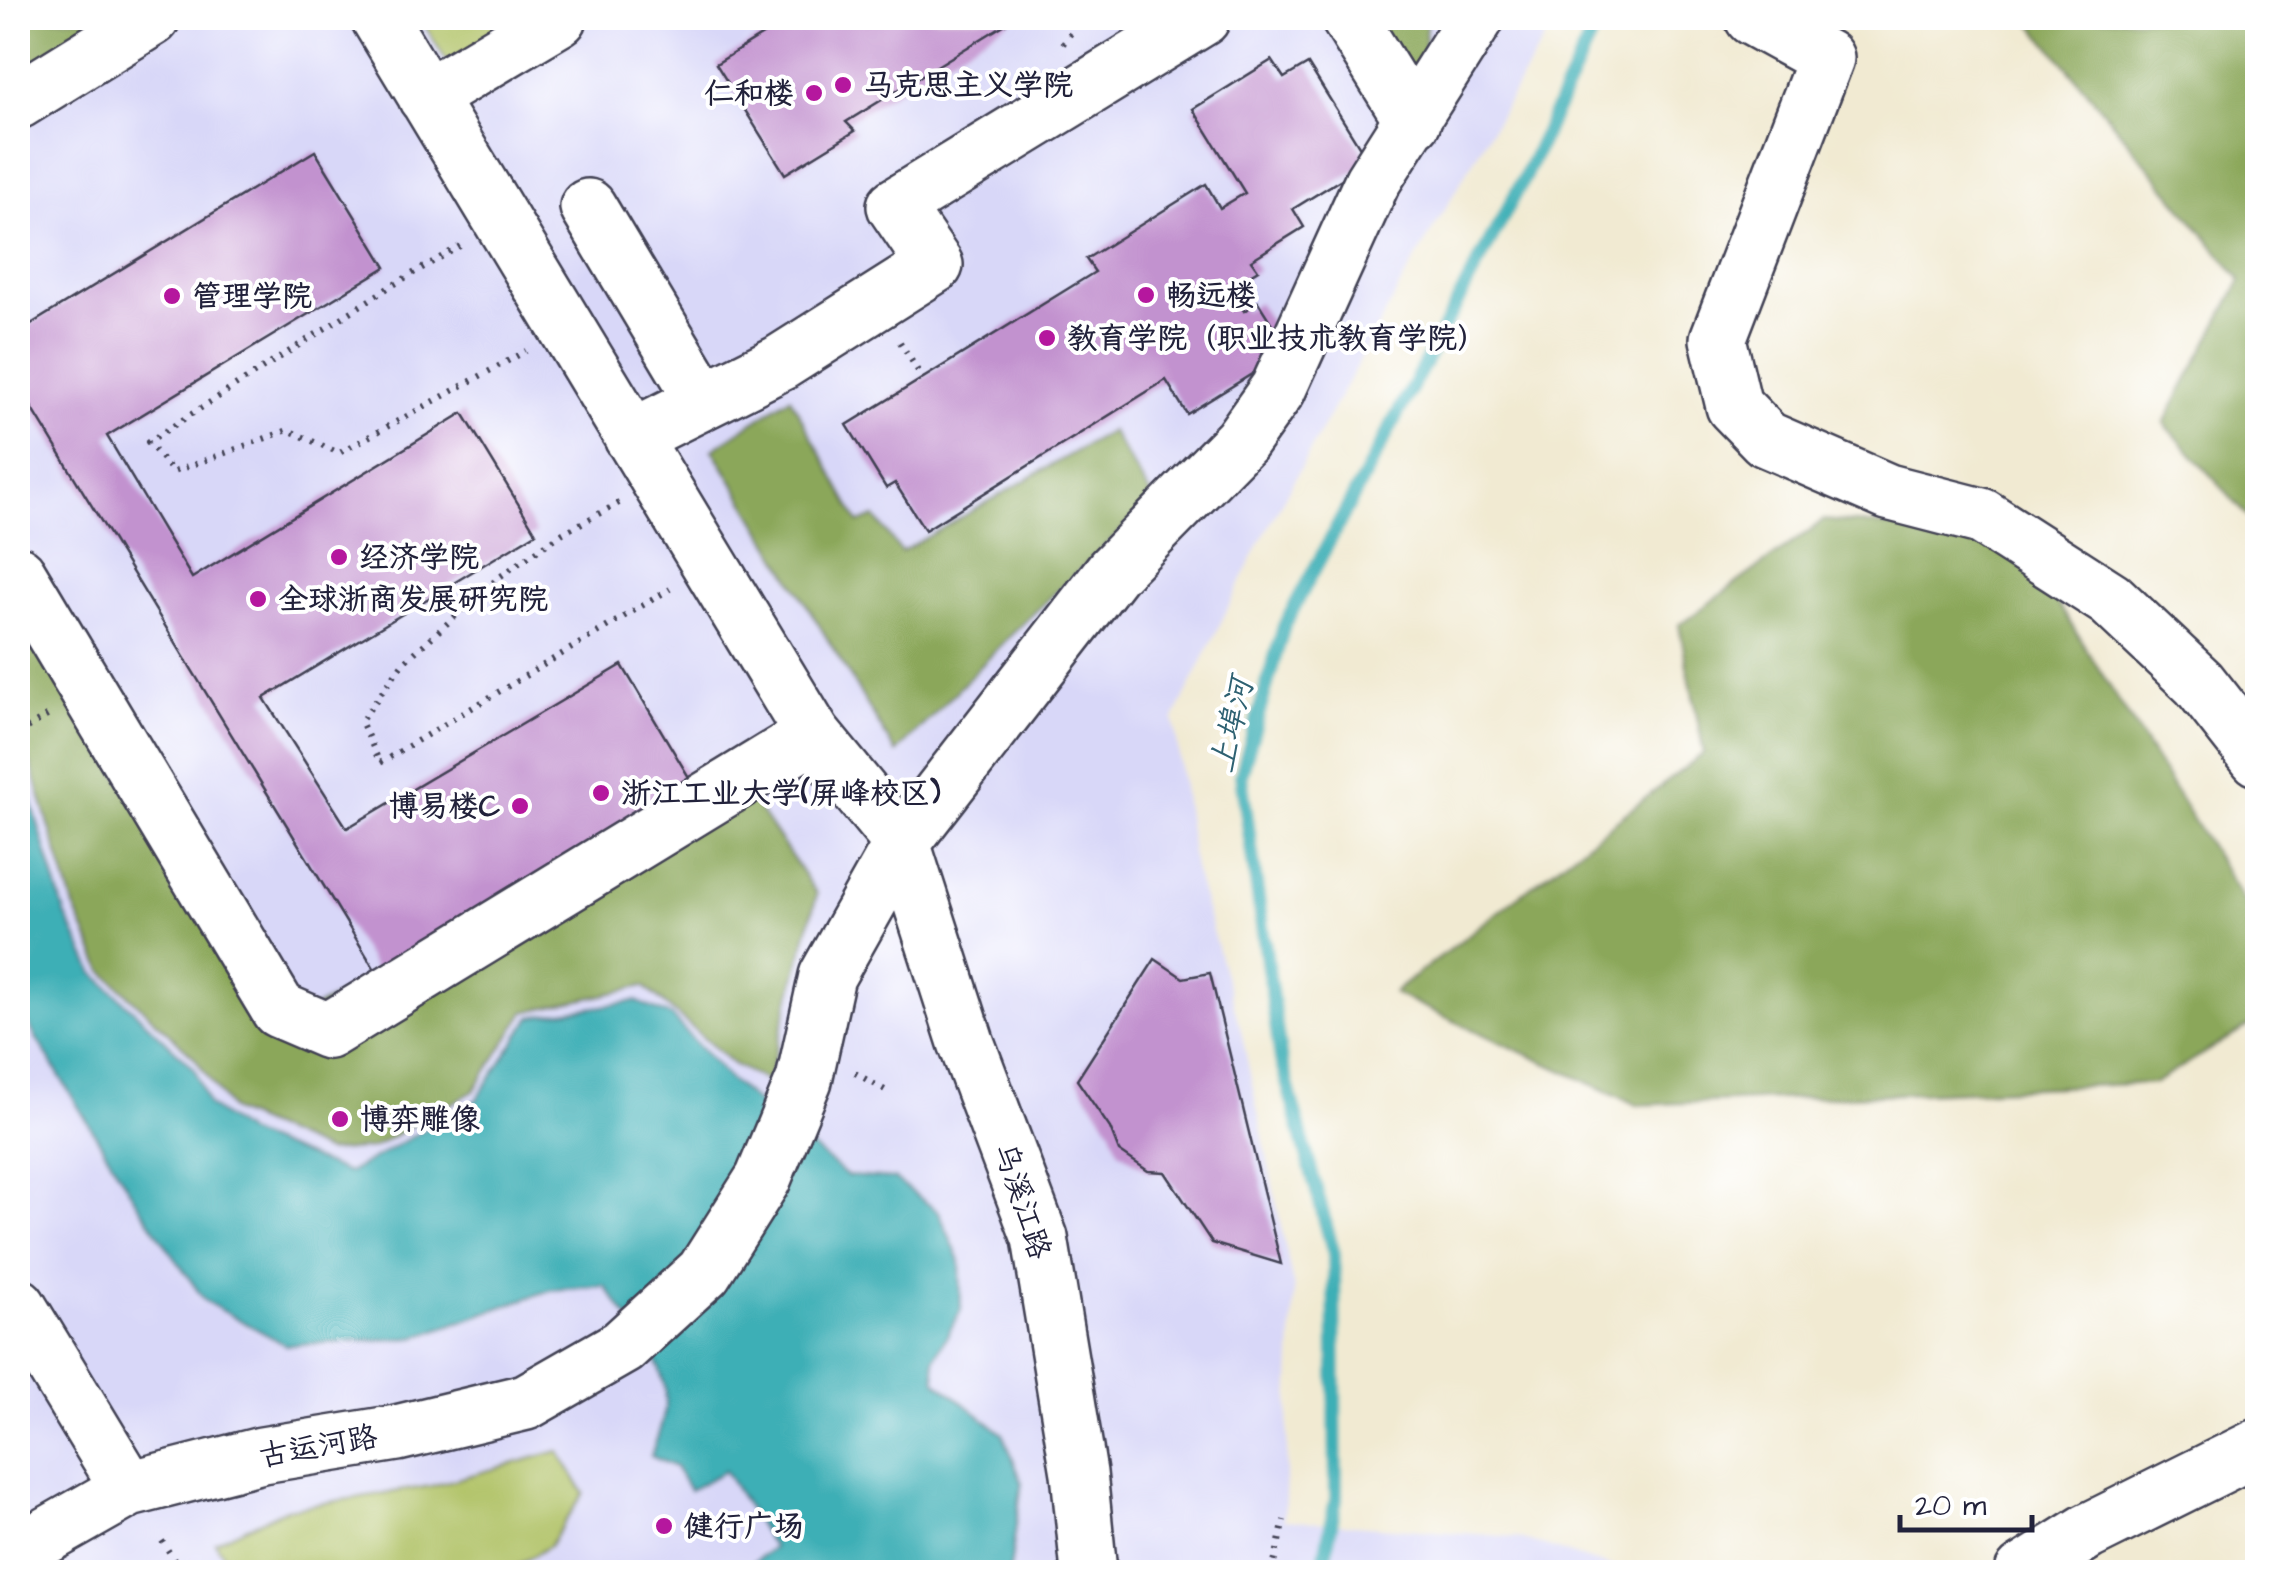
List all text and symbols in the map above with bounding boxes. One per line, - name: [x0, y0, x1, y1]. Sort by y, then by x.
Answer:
- place label: 马克思主义学院: [863, 65, 1073, 107]
- place label: 仁和楼: [704, 73, 794, 115]
- marker: 马克思主义学院: [832, 74, 854, 96]
- marker: 仁和楼: [803, 82, 825, 104]
- place label: 畅远楼: [1166, 275, 1256, 317]
- place label: 管理学院: [192, 276, 312, 318]
- marker: 畅远楼: [1135, 284, 1157, 306]
- marker: 管理学院: [161, 285, 183, 307]
- place label: 教育学院（职业技术教育学院）: [1067, 318, 1487, 360]
- marker: 教育学院（职业技术教育学院）: [1036, 327, 1058, 349]
- place label: 经济学院: [359, 537, 479, 579]
- marker: 经济学院: [328, 546, 350, 568]
- place label: 全球浙商发展研究院: [278, 579, 548, 621]
- marker: 全球浙商发展研究院: [247, 588, 269, 610]
- water label: 上埠河: [1200, 669, 1266, 777]
- place label: 浙江工业大学(屏峰校区): [621, 773, 941, 815]
- marker: 浙江工业大学(屏峰校区): [590, 782, 612, 804]
- place label: 博易楼C: [389, 786, 501, 828]
- marker: 博易楼C: [509, 795, 531, 817]
- place label: 博弈雕像: [360, 1099, 480, 1141]
- marker: 博弈雕像: [329, 1108, 351, 1130]
- street label: 乌溪江路: [984, 1138, 1061, 1265]
- street label: 古运河路: [255, 1416, 381, 1478]
- scale bar: [1900, 1470, 2032, 1532]
- text: 20 m: [1915, 1485, 1987, 1527]
- place label: 健行广场: [684, 1506, 804, 1548]
- marker: 健行广场: [653, 1515, 675, 1537]

